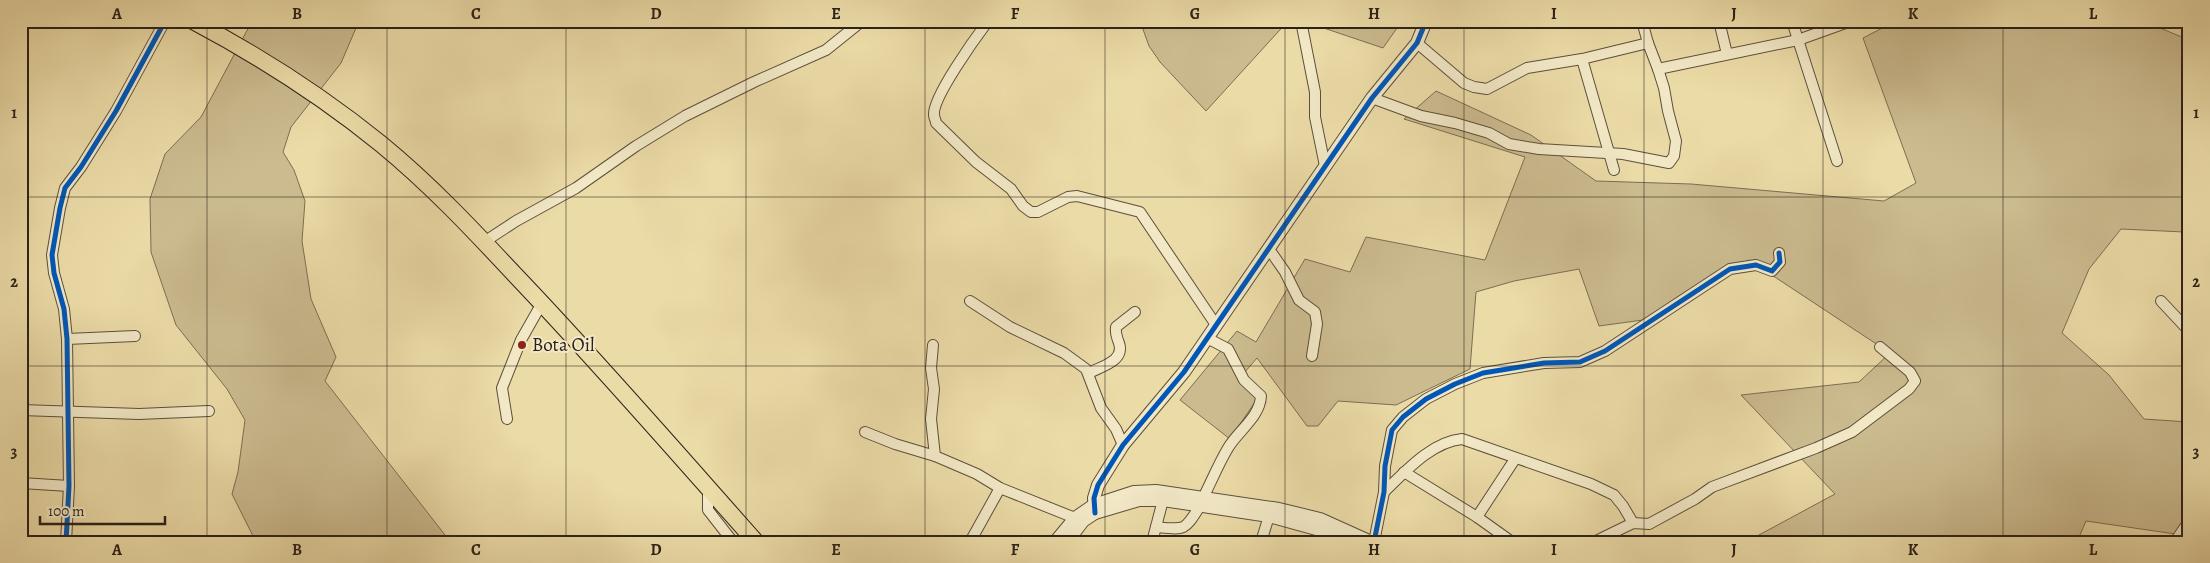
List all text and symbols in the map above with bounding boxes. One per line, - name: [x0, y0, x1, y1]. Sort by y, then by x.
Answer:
- text: A: [111, 3, 123, 25]
- text: B: [292, 3, 302, 25]
- text: C: [471, 3, 481, 25]
- text: D: [650, 3, 662, 25]
- text: E: [831, 3, 841, 25]
- text: F: [1011, 3, 1020, 25]
- text: G: [1190, 3, 1200, 25]
- text: H: [1368, 3, 1380, 25]
- text: I: [1551, 3, 1557, 25]
- text: J: [1731, 3, 1737, 25]
- text: K: [1908, 3, 1919, 25]
- text: L: [2089, 3, 2098, 25]
- text: 1: [11, 102, 17, 124]
- text: 1: [2193, 102, 2199, 124]
- text: 2: [10, 271, 18, 293]
- text: 2: [2192, 271, 2200, 293]
- place label: Bota Oil: [532, 332, 595, 358]
- marker: Bota Oil: [516, 339, 528, 351]
- text: 3: [11, 441, 18, 463]
- text: 3: [2193, 441, 2200, 463]
- scale bar: [40, 493, 165, 525]
- text: 100 m: [48, 501, 85, 521]
- text: A: [111, 539, 123, 561]
- text: B: [292, 539, 302, 561]
- text: C: [471, 539, 481, 561]
- text: D: [650, 539, 662, 561]
- text: E: [831, 539, 841, 561]
- text: F: [1011, 539, 1020, 561]
- text: G: [1190, 539, 1200, 561]
- text: H: [1368, 539, 1380, 561]
- text: I: [1551, 539, 1557, 561]
- text: J: [1731, 539, 1737, 561]
- text: K: [1908, 539, 1919, 561]
- text: L: [2089, 539, 2098, 561]

